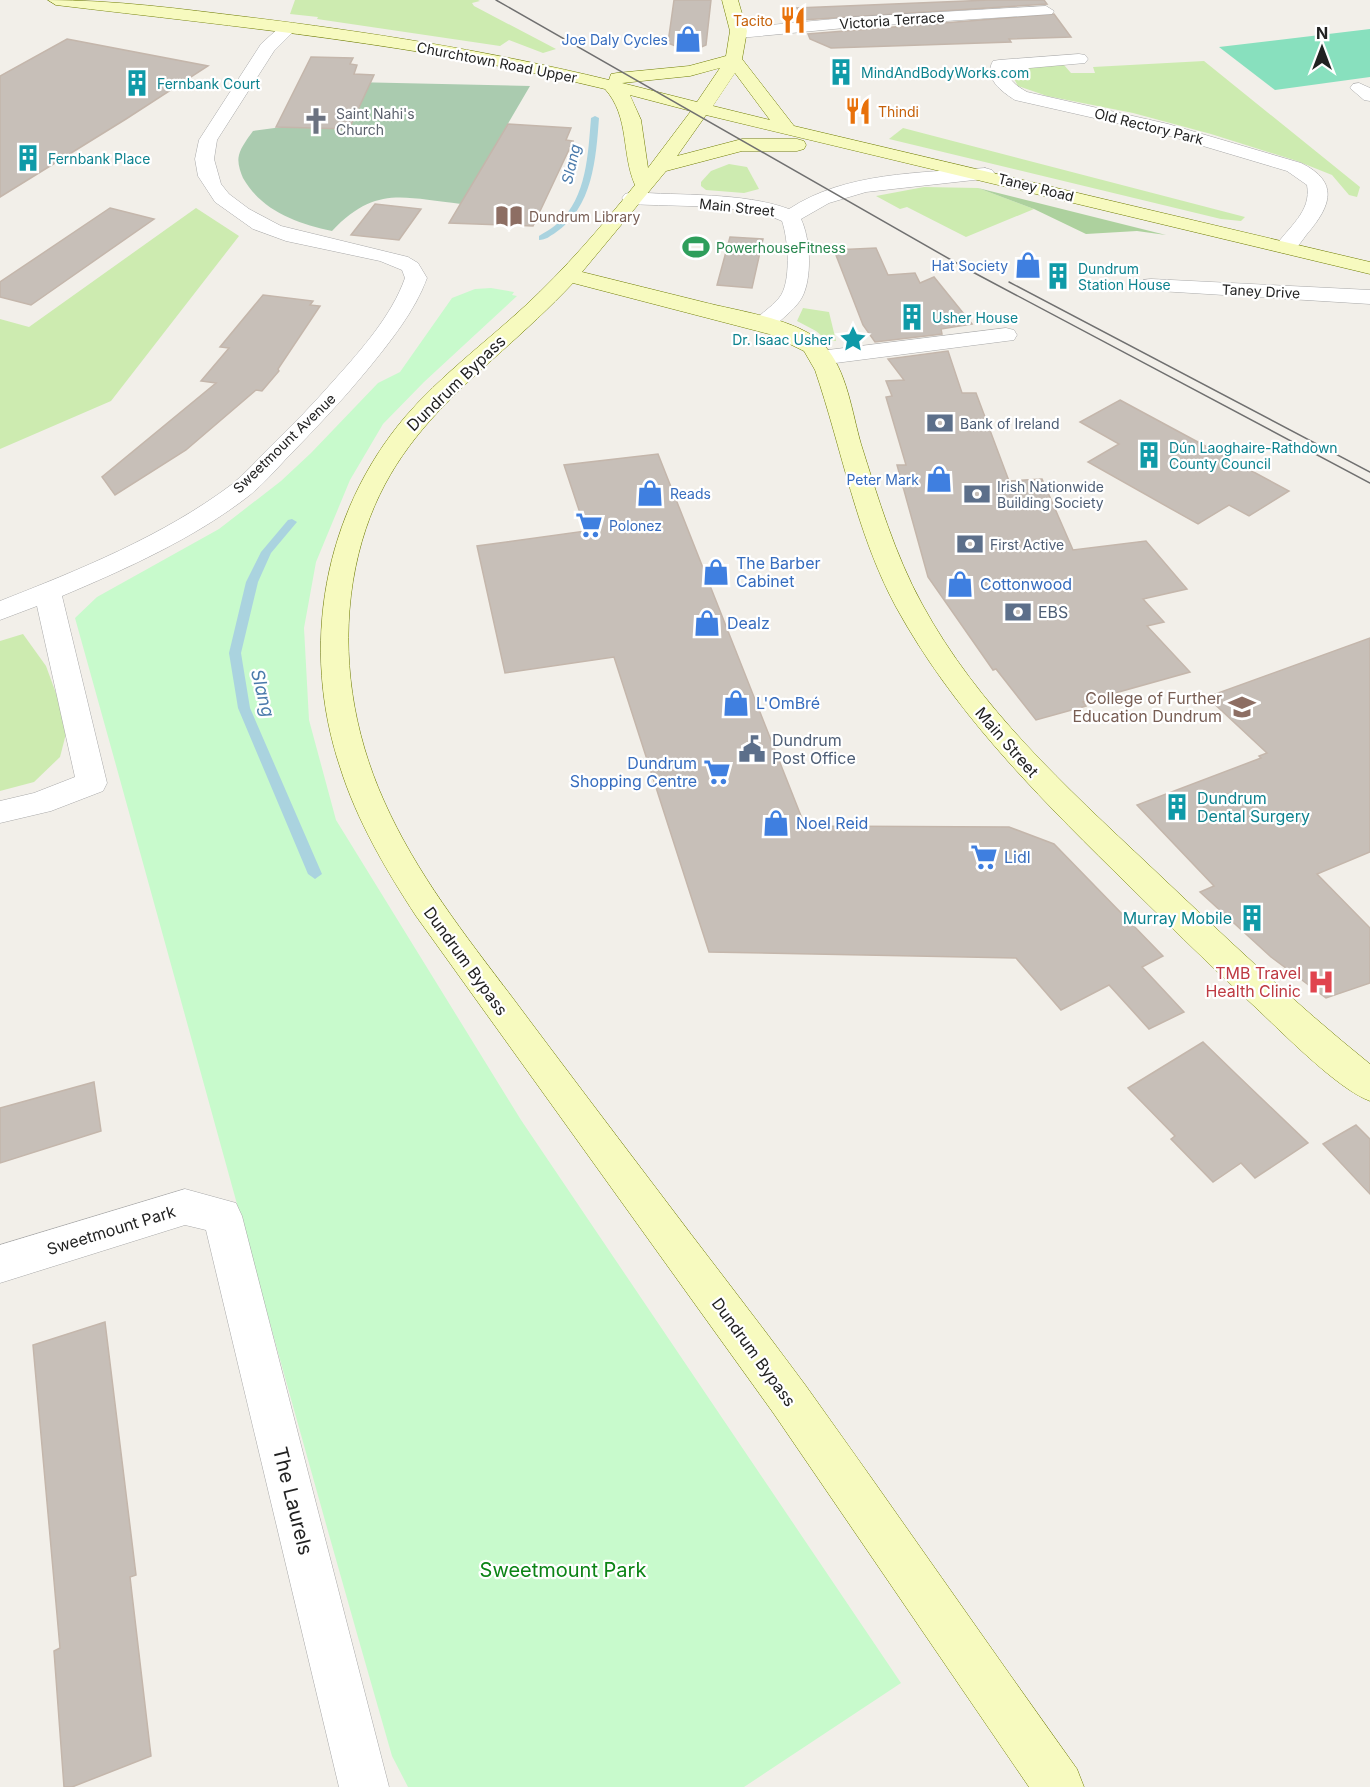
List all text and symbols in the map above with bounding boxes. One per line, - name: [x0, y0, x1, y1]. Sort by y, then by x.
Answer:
- restaurant icon: Tacito: [778, 5, 808, 35]
- street label: Victoria Terrace: [839, 8, 945, 32]
- place label: Tacito: [733, 12, 773, 29]
- north arrow: [1292, 18, 1352, 78]
- text: N: [1316, 23, 1328, 43]
- shop icon: Joe Daly Cycles: [673, 24, 703, 54]
- place label: Joe Daly Cycles: [562, 31, 668, 48]
- street label: Churchtown Road Upper: [415, 38, 579, 86]
- building icon: MindAndBodyWorks.com: [826, 57, 856, 87]
- place label: MindAndBodyWorks.com: [861, 64, 1029, 81]
- building icon: Fernbank Court: [122, 68, 152, 98]
- place label: Fernbank Court: [157, 75, 260, 92]
- restaurant icon: Thindi: [843, 96, 873, 126]
- place label: Thindi: [878, 103, 919, 120]
- street label: Old Rectory Park: [1093, 104, 1206, 148]
- place label: Saint Nahi's Church: [336, 105, 415, 138]
- church icon: Saint Nahi's Church: [301, 106, 331, 136]
- water label: Slang: [557, 142, 585, 186]
- building icon: Fernbank Place: [13, 143, 43, 173]
- place label: Fernbank Place: [48, 150, 150, 167]
- street label: Taney Road: [996, 169, 1076, 205]
- street label: Main Street: [699, 195, 776, 219]
- library icon: Dundrum Library: [494, 201, 524, 231]
- place label: Dundrum Library: [529, 208, 640, 225]
- sports icon: PowerhouseFitness: [681, 232, 711, 262]
- place label: PowerhouseFitness: [716, 239, 846, 256]
- shop icon: Hat Society: [1013, 250, 1043, 280]
- place label: Hat Society: [932, 257, 1008, 274]
- place label: Dundrum Station House: [1078, 260, 1171, 293]
- building icon: Dundrum Station House: [1043, 261, 1073, 291]
- street label: Taney Drive: [1221, 280, 1301, 302]
- building icon: Usher House: [897, 302, 927, 332]
- place label: Usher House: [932, 309, 1018, 326]
- place icon: Dr. Isaac Usher: [838, 324, 868, 354]
- street label: Dundrum Bypass: [402, 331, 510, 435]
- place label: Dr. Isaac Usher: [732, 331, 833, 348]
- street label: Sweetmount Avenue: [229, 390, 339, 496]
- bank icon: Bank of Ireland: [925, 408, 955, 438]
- place label: Bank of Ireland: [960, 415, 1059, 432]
- place label: Dún Laoghaire-Rathdown County Council: [1169, 439, 1338, 472]
- building icon: Dún Laoghaire-Rathdown County Council: [1134, 440, 1164, 470]
- shop icon: Peter Mark: [924, 464, 954, 494]
- place label: Peter Mark: [846, 471, 919, 488]
- shop icon: Reads: [635, 478, 665, 508]
- place label: Irish Nationwide Building Society: [997, 478, 1104, 511]
- bank icon: Irish Nationwide Building Society: [962, 479, 992, 509]
- place label: Reads: [670, 485, 711, 502]
- supermarket icon: Polonez: [574, 510, 604, 540]
- place label: Polonez: [609, 517, 662, 534]
- bank icon: First Active: [955, 529, 985, 559]
- place label: First Active: [990, 536, 1064, 553]
- place label: The Barber Cabinet: [736, 553, 821, 591]
- shop icon: The Barber Cabinet: [701, 557, 731, 587]
- shop icon: Cottonwood: [945, 569, 975, 599]
- place label: Cottonwood: [980, 574, 1072, 594]
- bank icon: EBS: [1003, 597, 1033, 627]
- place label: EBS: [1038, 602, 1068, 622]
- shop icon: Dealz: [692, 608, 722, 638]
- place label: Dealz: [727, 613, 770, 633]
- water label: Slang: [247, 667, 279, 719]
- shop icon: L'OmBré: [721, 688, 751, 718]
- place label: College of Further Education Dundrum: [1072, 688, 1222, 726]
- school or university icon: College of Further Education Dundrum: [1227, 692, 1257, 722]
- place label: L'OmBré: [756, 693, 820, 713]
- street label: Main Street: [971, 703, 1043, 781]
- place label: Dundrum Post Office: [772, 730, 856, 768]
- public building icon: Dundrum Post Office: [737, 734, 767, 764]
- place label: Dundrum Shopping Centre: [570, 753, 697, 791]
- supermarket icon: Dundrum Shopping Centre: [702, 757, 732, 787]
- place label: Dundrum Dental Surgery: [1197, 788, 1310, 826]
- building icon: Dundrum Dental Surgery: [1162, 792, 1192, 822]
- shop icon: Noel Reid: [761, 808, 791, 838]
- place label: Noel Reid: [796, 813, 868, 833]
- supermarket icon: Lidl: [969, 842, 999, 872]
- place label: Lidl: [1004, 847, 1031, 867]
- street label: Dundrum Bypass: [420, 903, 512, 1019]
- building icon: Murray Mobile: [1237, 903, 1267, 933]
- place label: Murray Mobile: [1123, 908, 1232, 928]
- place label: TMB Travel Health Clinic: [1205, 963, 1301, 1001]
- hospital icon: TMB Travel Health Clinic: [1306, 967, 1336, 997]
- street label: Sweetmount Park: [44, 1201, 178, 1259]
- street label: Dundrum Bypass: [708, 1294, 800, 1410]
- street label: The Laurels: [268, 1444, 318, 1558]
- park label: Sweetmount Park: [480, 1558, 646, 1582]

